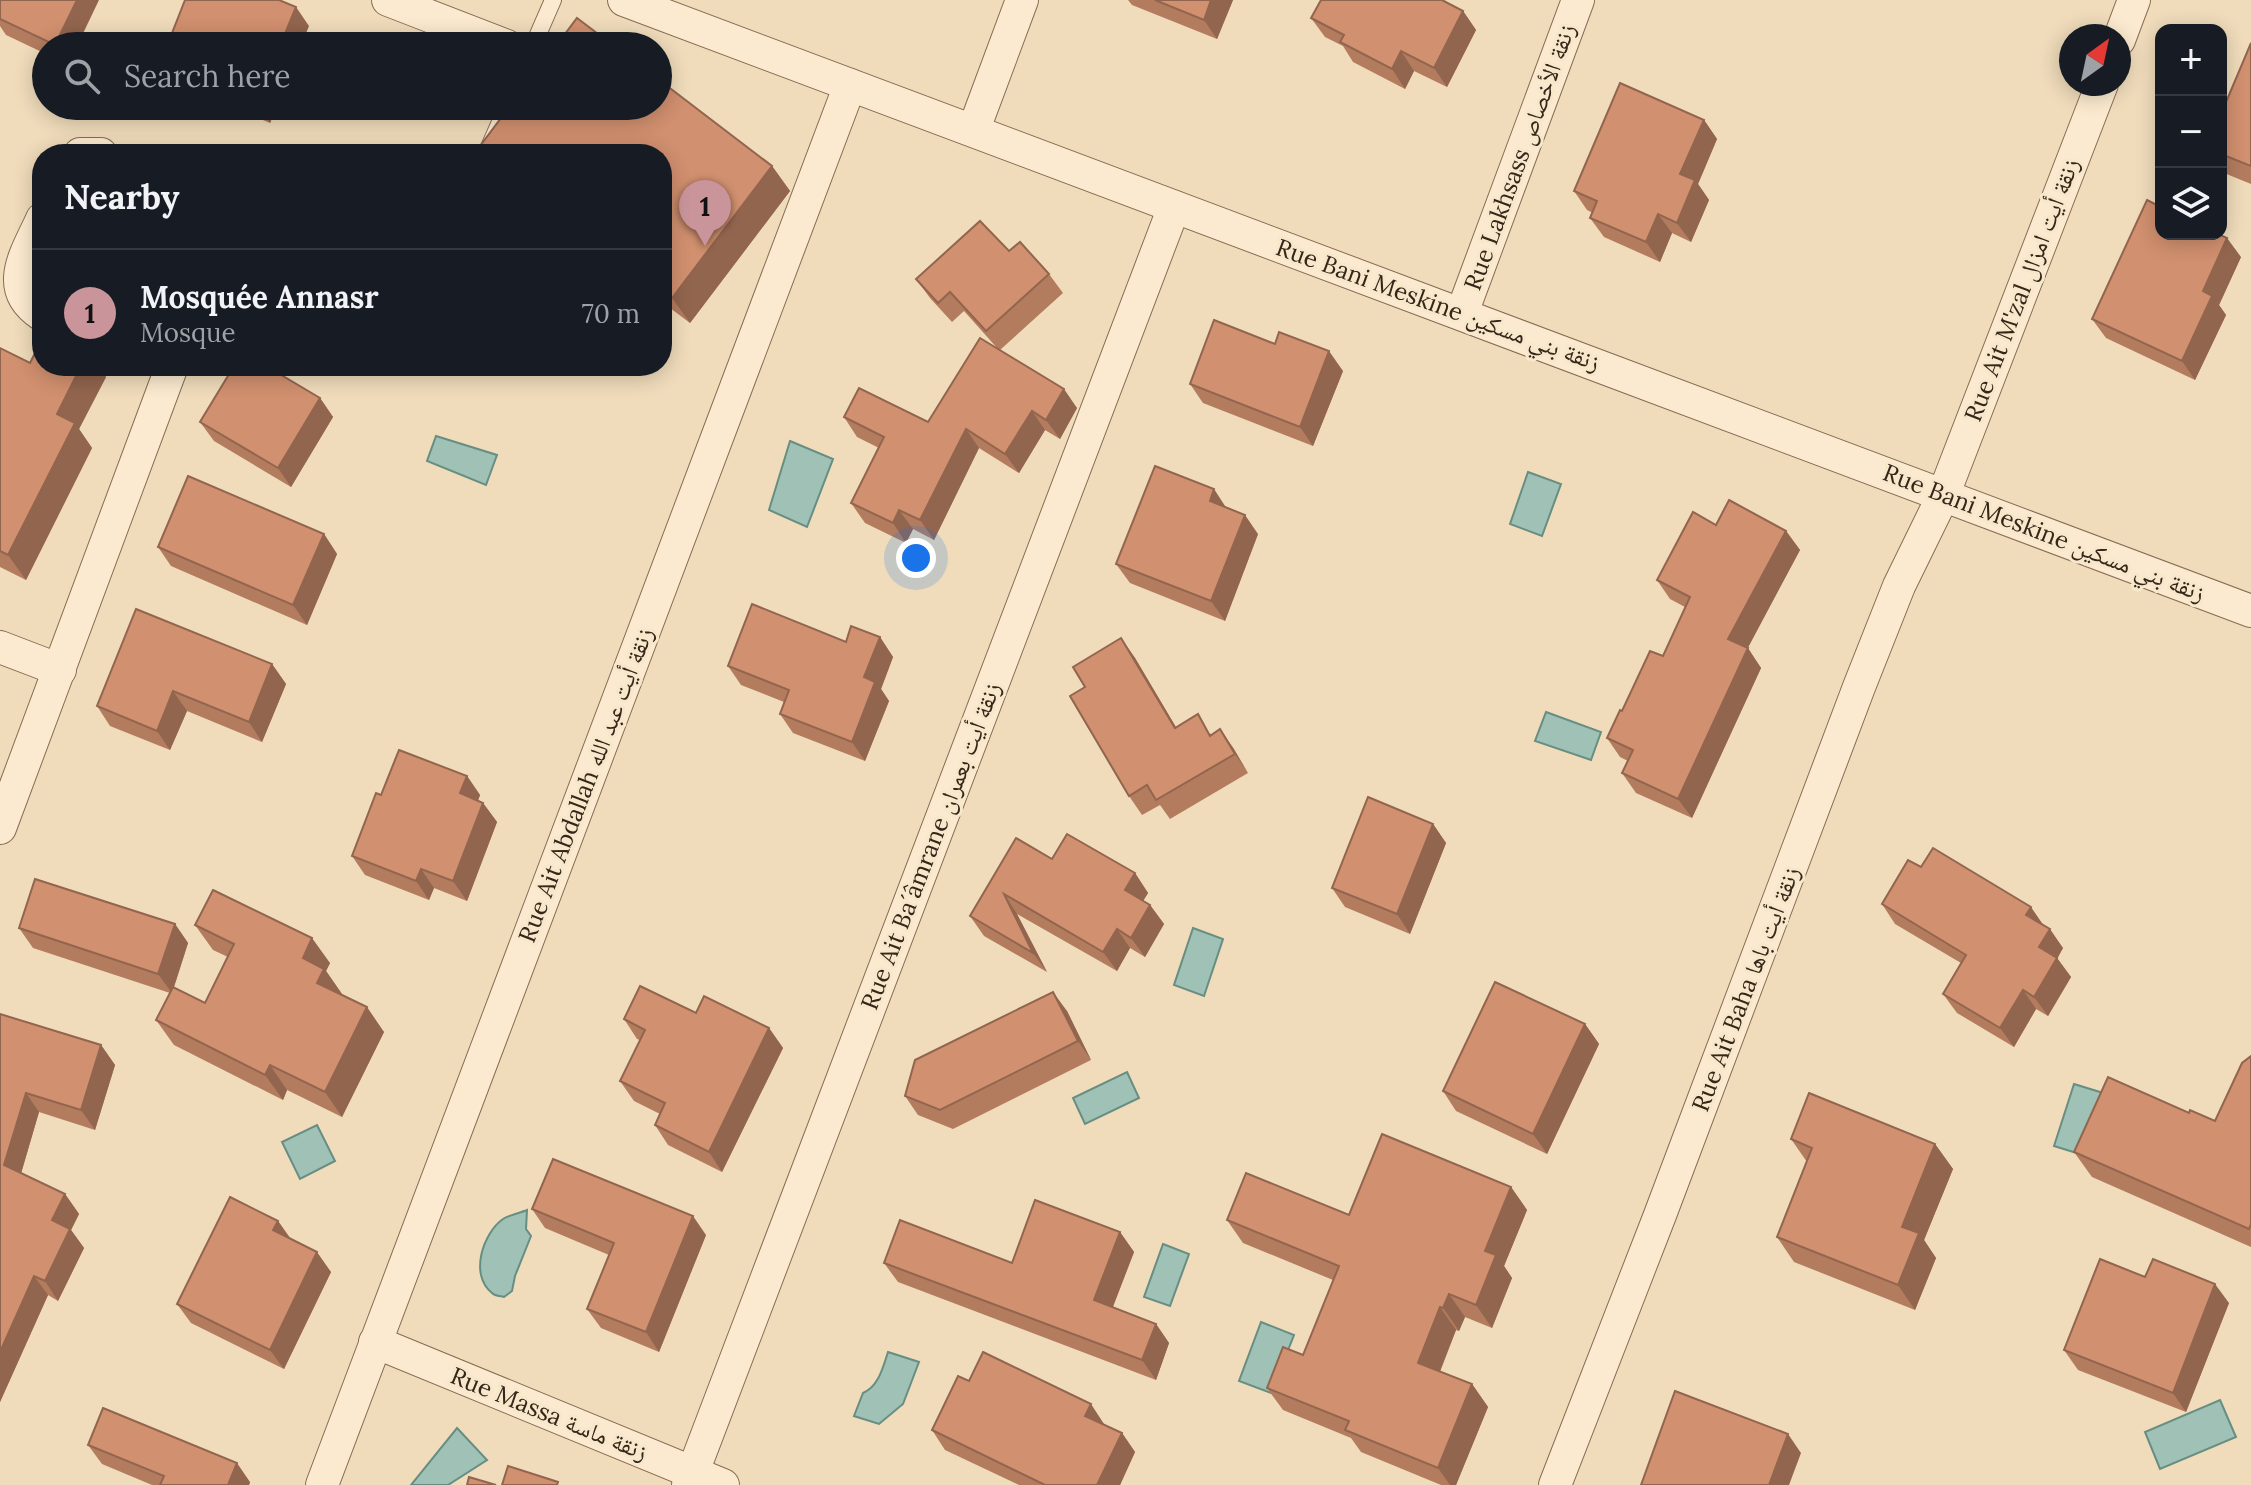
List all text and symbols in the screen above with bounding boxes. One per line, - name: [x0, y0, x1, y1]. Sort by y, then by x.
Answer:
- street label: Rue Lakhsass زنقة الأخصاص: [1457, 19, 1582, 294]
- north arrow: [2059, 24, 2131, 96]
- map controls: [2155, 24, 2227, 240]
- button: +: [2155, 24, 2227, 96]
- search box: [32, 32, 672, 120]
- icon: search: [60, 54, 104, 98]
- text: Search here: [124, 57, 291, 95]
- button: −: [2155, 96, 2227, 168]
- street label: Rue Ait M'zal زنقة أيت امزال: [1957, 154, 2086, 426]
- button: layers: [2155, 168, 2227, 240]
- text: Nearby: [64, 175, 180, 218]
- pin: 1: [679, 180, 731, 246]
- street label: Rue Bani Meskine زنقة بني مسكين: [1271, 231, 1604, 382]
- text: Mosquée Annasr: [140, 278, 379, 316]
- text: 1: [85, 297, 95, 330]
- text: 70 m: [582, 297, 640, 330]
- text: Mosque: [140, 316, 236, 349]
- street label: Rue Bani Meskine زنقة بني مسكين: [1877, 457, 2210, 612]
- your location: [896, 538, 936, 578]
- street label: Rue Ait Abdallah زنقة أيت عبد الله: [511, 623, 660, 947]
- street label: Rue Ait Ba´âmrane زنقة أيت بعمران: [854, 678, 1007, 1014]
- street label: Rue Ait Baha زنقة أيت باها: [1684, 862, 1807, 1116]
- street label: Rue Massa زنقة ماسة: [446, 1360, 652, 1467]

